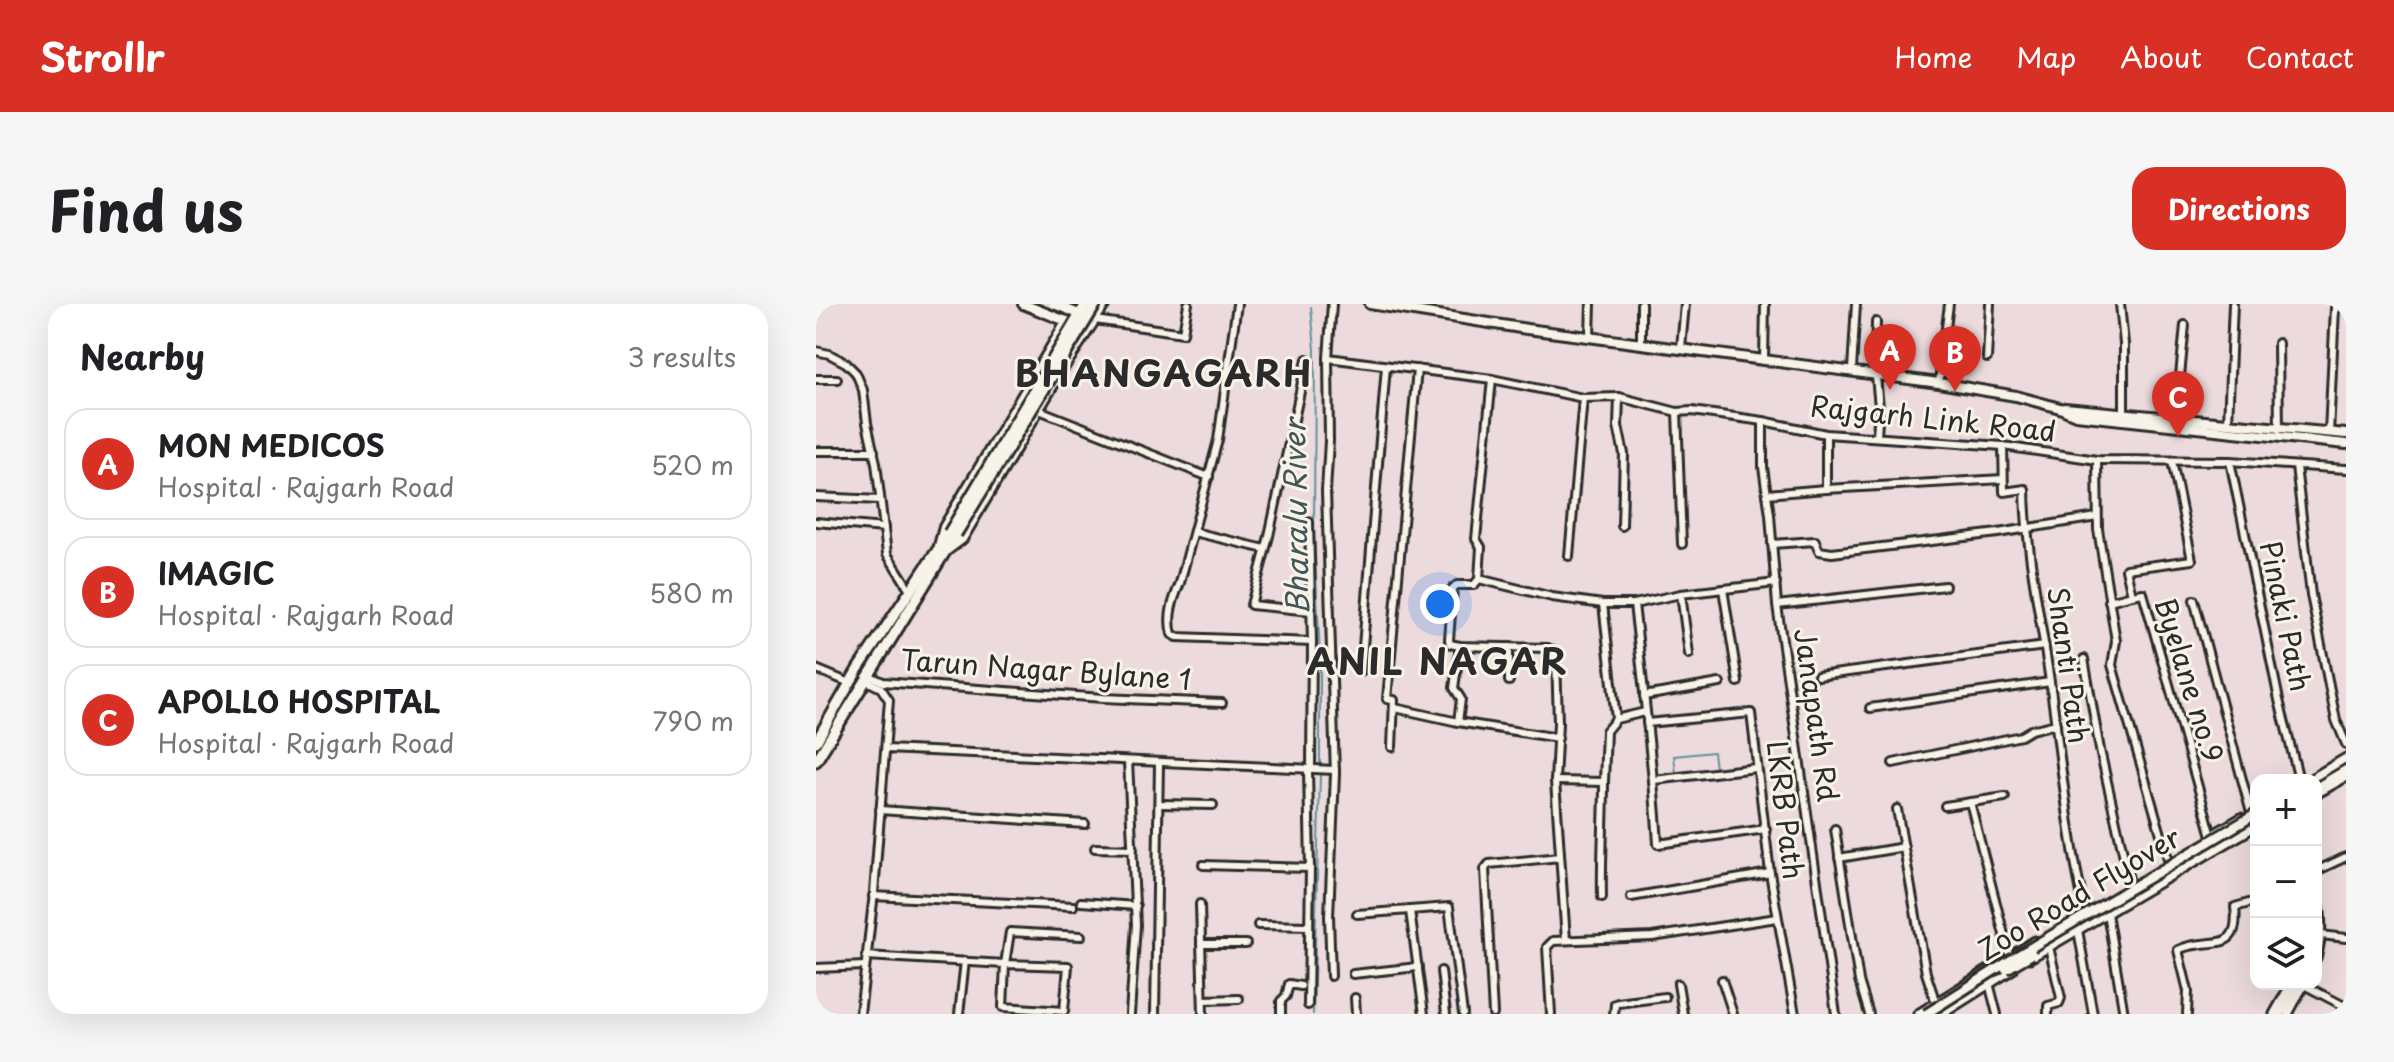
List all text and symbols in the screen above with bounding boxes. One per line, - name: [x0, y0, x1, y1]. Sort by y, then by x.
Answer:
- text: Strollr: [40, 28, 165, 85]
- text: Home: [1894, 35, 1972, 78]
- text: Map: [2016, 35, 2076, 78]
- text: About: [2120, 35, 2202, 78]
- text: Contact: [2246, 35, 2354, 78]
- text: Find us: [48, 166, 244, 251]
- button: Directions: [2132, 167, 2346, 250]
- pin: A: [1864, 324, 1916, 390]
- pin: B: [1929, 326, 1981, 392]
- text: Nearby: [80, 330, 205, 382]
- text: 3 results: [628, 337, 736, 376]
- district label: BHANGAGARH: [1015, 345, 1313, 399]
- pin: C: [2152, 371, 2204, 437]
- street label: Rajgarh Link Road: [1808, 383, 2058, 452]
- water label: Bharalu River: [1270, 415, 1319, 615]
- text: MON MEDICOS: [158, 422, 385, 467]
- text: A: [98, 445, 118, 484]
- text: 520 m: [651, 445, 734, 484]
- text: Hospital · Rajgarh Road: [158, 467, 454, 506]
- street label: Pinaki Path: [2250, 536, 2323, 695]
- text: IMAGIC: [158, 550, 275, 595]
- text: B: [99, 573, 117, 612]
- text: 580 m: [649, 573, 734, 612]
- your location: [1420, 584, 1460, 624]
- street label: Shanti Path: [2037, 584, 2102, 746]
- street label: Byelane no.9: [2145, 592, 2236, 767]
- text: Hospital · Rajgarh Road: [158, 595, 454, 634]
- street label: Janapath Rd: [1784, 625, 1851, 804]
- district label: ANIL NAGAR: [1307, 633, 1569, 687]
- street label: Tarun Nagar Bylane 1: [899, 637, 1193, 700]
- text: APOLLO HOSPITAL: [158, 678, 441, 723]
- text: C: [98, 701, 118, 740]
- text: 790 m: [653, 701, 734, 740]
- text: Hospital · Rajgarh Road: [158, 723, 454, 762]
- street label: LKRB Path: [1757, 738, 1816, 882]
- map controls: [2250, 774, 2322, 990]
- button: +: [2250, 774, 2322, 846]
- street label: Zoo Road Flyover: [1969, 815, 2188, 970]
- button: −: [2250, 846, 2322, 918]
- button: layers: [2250, 918, 2322, 990]

